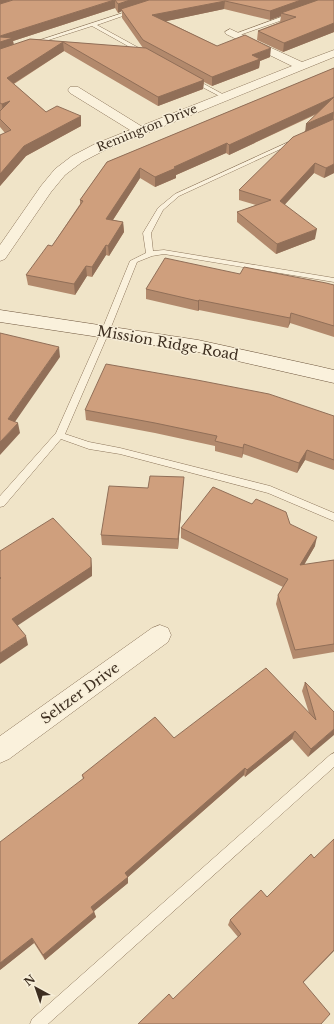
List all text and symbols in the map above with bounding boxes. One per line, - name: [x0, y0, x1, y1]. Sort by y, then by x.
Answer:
- street label: Remington Drive: [94, 100, 199, 155]
- street label: Mission Ridge Road: [96, 322, 241, 364]
- street label: Seltzer Drive: [37, 658, 123, 728]
- north arrow: [16, 968, 56, 1008]
- text: N: [21, 971, 39, 989]

